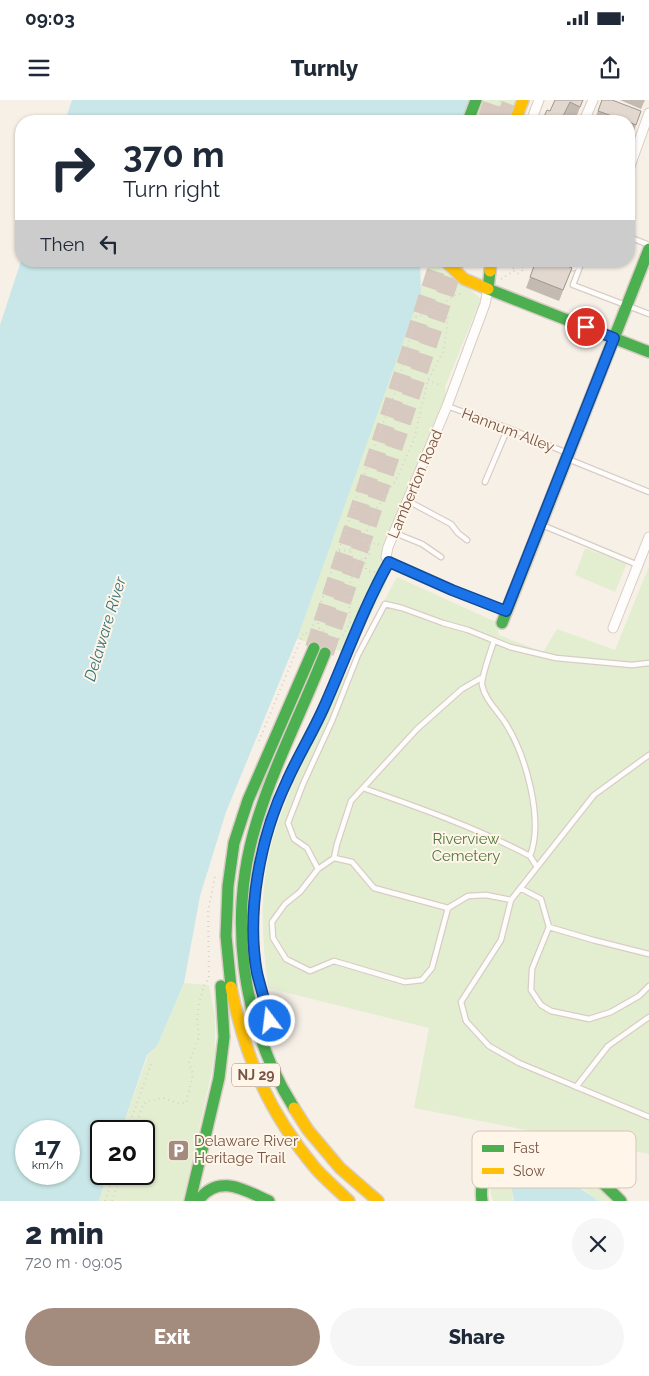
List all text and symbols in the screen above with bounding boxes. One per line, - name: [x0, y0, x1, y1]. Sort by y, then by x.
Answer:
- text: 09:03: [25, 7, 75, 29]
- icon: menu: [25, 54, 53, 82]
- icon: share: [596, 54, 624, 82]
- text: Turnly: [291, 55, 358, 81]
- text: 370 m: [123, 134, 225, 175]
- icon: right: [40, 135, 105, 200]
- text: Turn right: [123, 176, 220, 202]
- icon: left: [95, 230, 123, 258]
- text: Then: [40, 233, 85, 255]
- pin: [565, 306, 607, 348]
- icon: arrive: [572, 313, 600, 341]
- street label: Hannum Alley: [459, 404, 557, 456]
- street label: Lamberton Road: [384, 427, 446, 541]
- water label: Delaware River: [80, 574, 130, 683]
- park label: Riverview Cemetery: [432, 830, 500, 865]
- position arrow: [243, 994, 295, 1046]
- road number: NJ 29: [232, 1064, 280, 1086]
- speed limit sign: 20: [90, 1120, 155, 1185]
- text: 17: [34, 1131, 61, 1161]
- legend: [472, 1131, 636, 1188]
- place label: Delaware River Heritage Trail: [194, 1132, 299, 1167]
- parking icon: Delaware River Heritage Trail: [166, 1138, 190, 1162]
- text: Fast: [513, 1140, 540, 1156]
- text: km/h: [32, 1158, 63, 1172]
- text: Slow: [513, 1163, 545, 1179]
- text: 2 min: [25, 1216, 104, 1251]
- button: close: [572, 1218, 624, 1270]
- text: 720 m · 09:05: [25, 1253, 122, 1272]
- button: Exit: [25, 1308, 320, 1366]
- button: Share: [330, 1308, 624, 1366]

